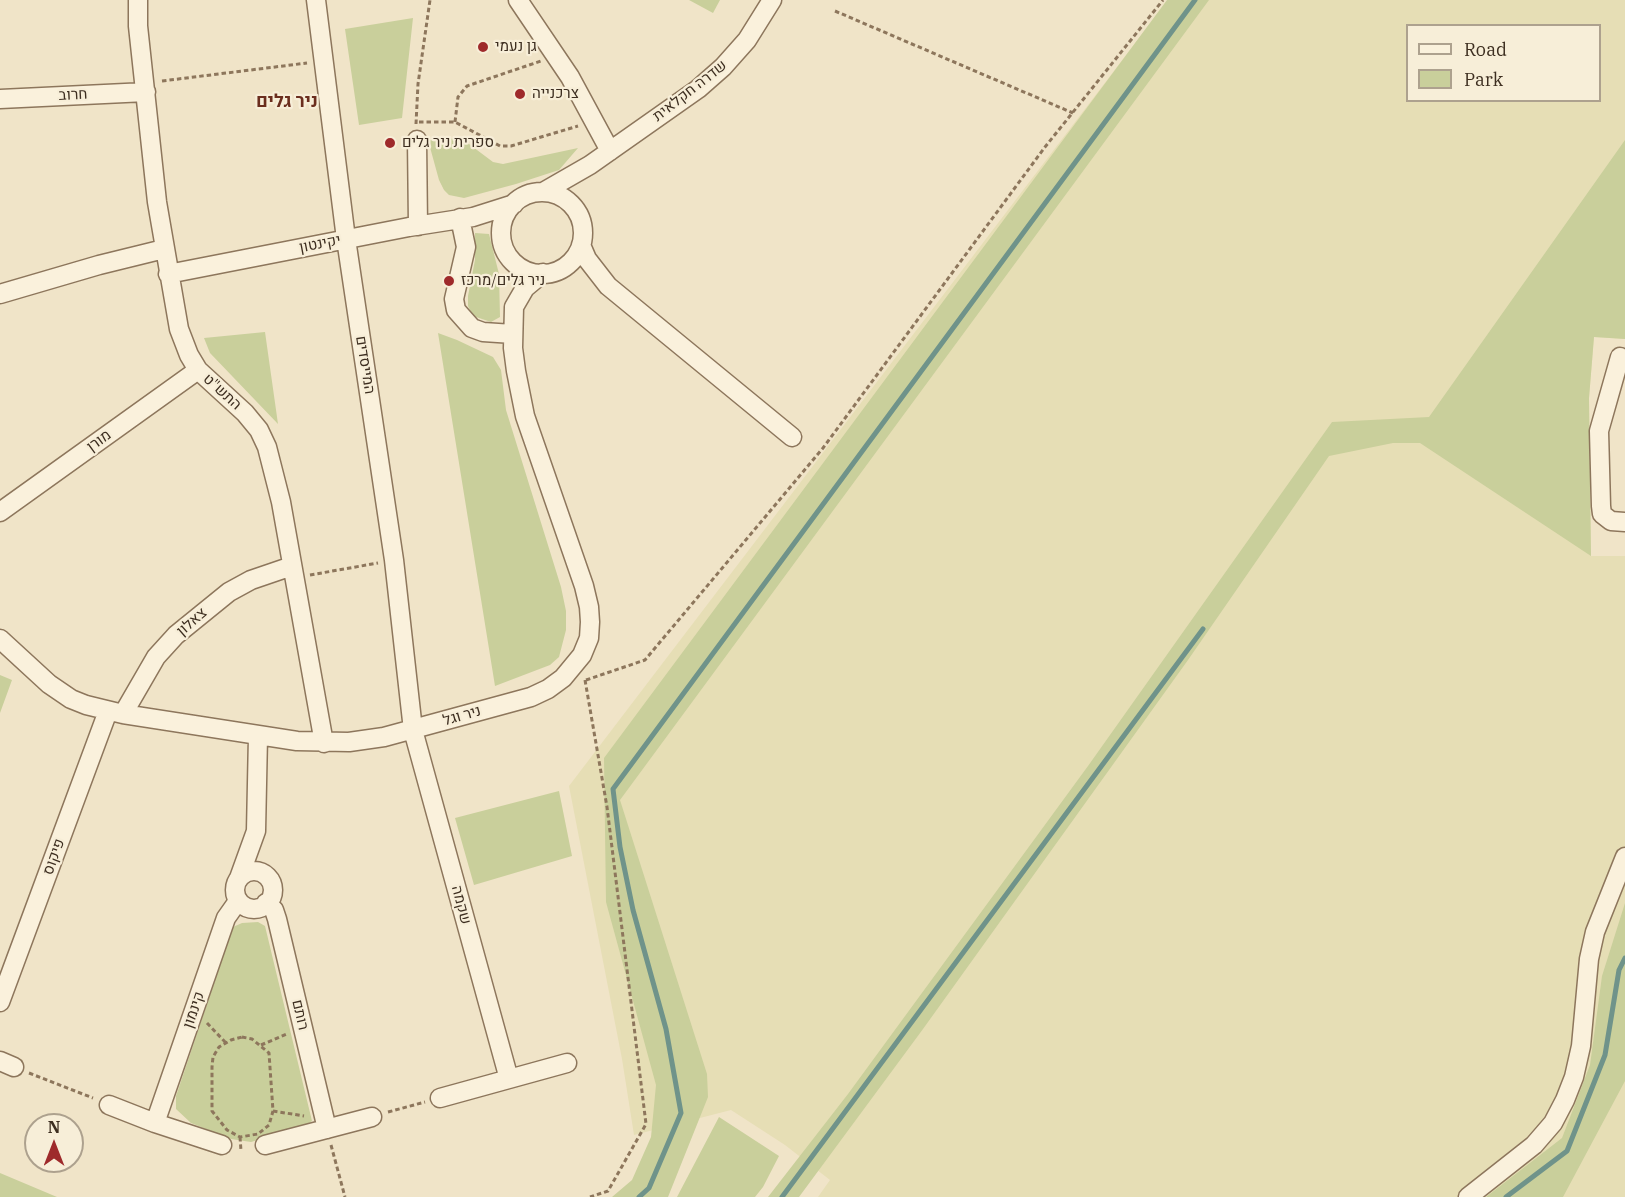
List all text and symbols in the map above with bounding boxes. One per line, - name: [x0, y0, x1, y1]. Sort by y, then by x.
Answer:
- legend: [1406, 24, 1601, 102]
- place label: גן נעמי: [495, 38, 537, 56]
- text: Road: [1464, 38, 1507, 61]
- marker: גן נעמי: [476, 40, 490, 54]
- street label: שדרה חקלאית: [649, 57, 731, 125]
- text: Park: [1464, 68, 1503, 91]
- street label: חרוב: [58, 85, 88, 105]
- place label: צרכנייה: [532, 85, 579, 103]
- marker: צרכנייה: [513, 87, 527, 101]
- district label: ניר גלים: [256, 91, 318, 113]
- place label: ספרית ניר גלים: [402, 134, 494, 152]
- marker: ספרית ניר גלים: [383, 136, 397, 150]
- street label: יקינטון: [298, 231, 342, 257]
- place label: ניר גלים/מרכז: [461, 272, 545, 290]
- marker: ניר גלים/מרכז: [442, 274, 456, 288]
- street label: המייסדים: [352, 335, 378, 395]
- street label: התש"ט: [199, 370, 245, 414]
- street label: מורן: [83, 426, 115, 456]
- street label: צאלון: [173, 604, 211, 640]
- street label: ניר וגל: [441, 702, 483, 730]
- street label: פיקוס: [39, 836, 69, 878]
- street label: שקמה: [447, 884, 475, 926]
- street label: קינמון: [179, 989, 209, 1031]
- street label: רותם: [288, 998, 312, 1032]
- north arrow: [24, 1113, 84, 1173]
- text: N: [48, 1117, 60, 1137]

